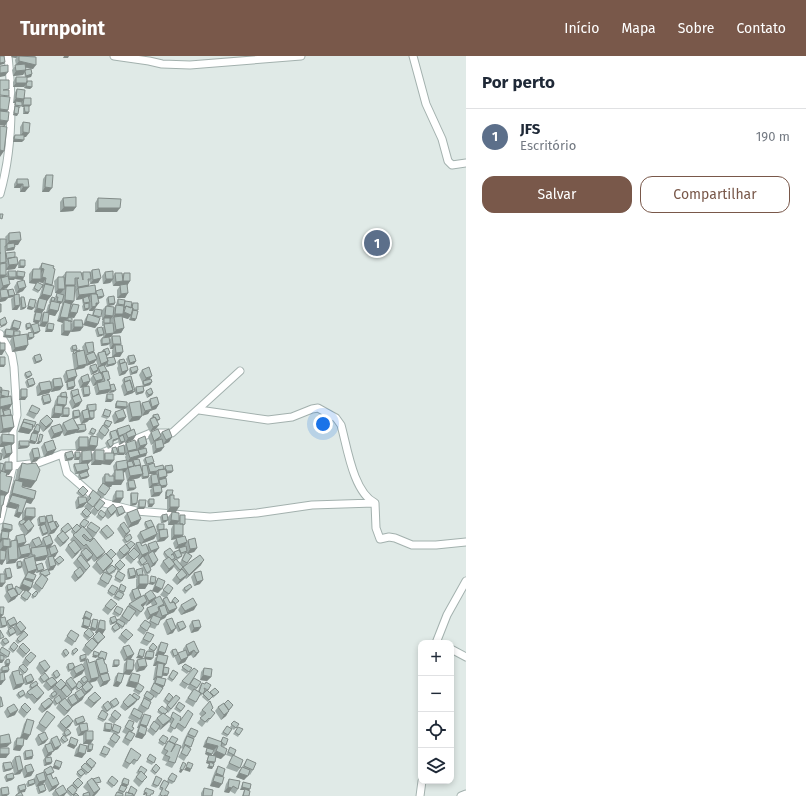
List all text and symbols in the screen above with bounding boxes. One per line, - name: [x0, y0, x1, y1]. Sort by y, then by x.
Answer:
- text: Turnpoint: [20, 17, 105, 40]
- text: Início: [564, 20, 599, 37]
- text: Mapa: [621, 20, 656, 37]
- text: Sobre: [678, 20, 714, 37]
- text: Contato: [736, 20, 786, 37]
- text: Por perto: [482, 72, 555, 93]
- text: JFS: [520, 120, 540, 138]
- text: 1: [492, 129, 498, 144]
- text: 190 m: [756, 129, 790, 144]
- text: Escritório: [520, 138, 576, 153]
- button: Salvar: [482, 176, 632, 213]
- button: Compartilhar: [640, 176, 790, 213]
- pin: 1: [364, 228, 390, 258]
- your location: [313, 414, 333, 434]
- map controls: [418, 640, 454, 784]
- button: +: [418, 640, 454, 676]
- button: −: [418, 676, 454, 712]
- button: locate: [418, 712, 454, 748]
- button: layers: [418, 748, 454, 784]

